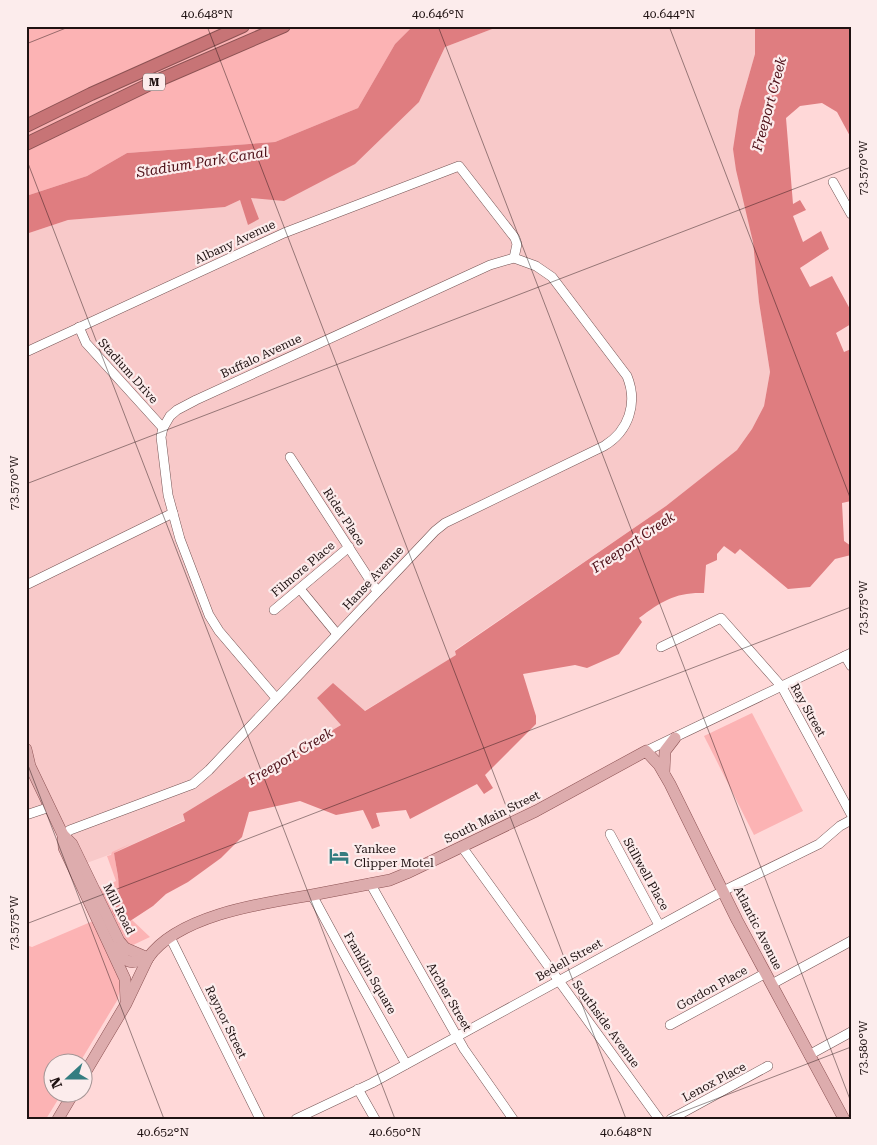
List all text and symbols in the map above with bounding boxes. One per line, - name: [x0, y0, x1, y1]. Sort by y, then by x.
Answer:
- text: 40.648°N: [181, 7, 233, 21]
- text: 40.646°N: [412, 7, 464, 21]
- text: 40.644°N: [643, 7, 695, 21]
- water label: Freeport Creek: [749, 55, 789, 154]
- road number: M: [143, 74, 165, 90]
- text: 73.570°W: [856, 140, 870, 195]
- water label: Stadium Park Canal: [134, 144, 269, 180]
- street label: Albany Avenue: [193, 217, 278, 267]
- street label: Buffalo Avenue: [218, 331, 304, 381]
- street label: Stadium Drive: [95, 336, 161, 407]
- text: 73.570°W: [7, 455, 21, 510]
- street label: Rider Place: [320, 486, 368, 549]
- water label: Freeport Creek: [588, 508, 678, 576]
- street label: Filmore Place: [268, 538, 338, 600]
- street label: Hanse Avenue: [340, 543, 406, 613]
- text: 73.575°W: [856, 580, 870, 635]
- street label: Ray Street: [788, 681, 829, 740]
- water label: Freeport Creek: [244, 724, 336, 788]
- street label: South Main Street: [442, 788, 543, 846]
- street label: Stillwell Place: [620, 835, 672, 913]
- place label: Yankee Clipper Motel: [354, 842, 434, 870]
- hotel icon: Yankee Clipper Motel: [328, 845, 350, 867]
- street label: Mill Road: [100, 881, 138, 937]
- street label: Atlantic Avenue: [731, 884, 785, 972]
- text: 73.575°W: [7, 895, 21, 950]
- street label: Franklin Square: [341, 930, 399, 1017]
- street label: Bedell Street: [533, 936, 605, 984]
- street label: Archer Street: [424, 960, 474, 1034]
- street label: Gordon Place: [674, 963, 750, 1013]
- street label: Southside Avenue: [570, 978, 643, 1071]
- street label: Raynor Street: [202, 983, 250, 1061]
- text: 73.580°W: [856, 1020, 870, 1075]
- north arrow: [42, 1052, 92, 1102]
- street label: Lenox Place: [680, 1059, 749, 1105]
- text: N: [46, 1075, 65, 1091]
- text: 40.652°N: [137, 1125, 189, 1139]
- text: 40.650°N: [369, 1125, 421, 1139]
- text: 40.648°N: [600, 1125, 652, 1139]

